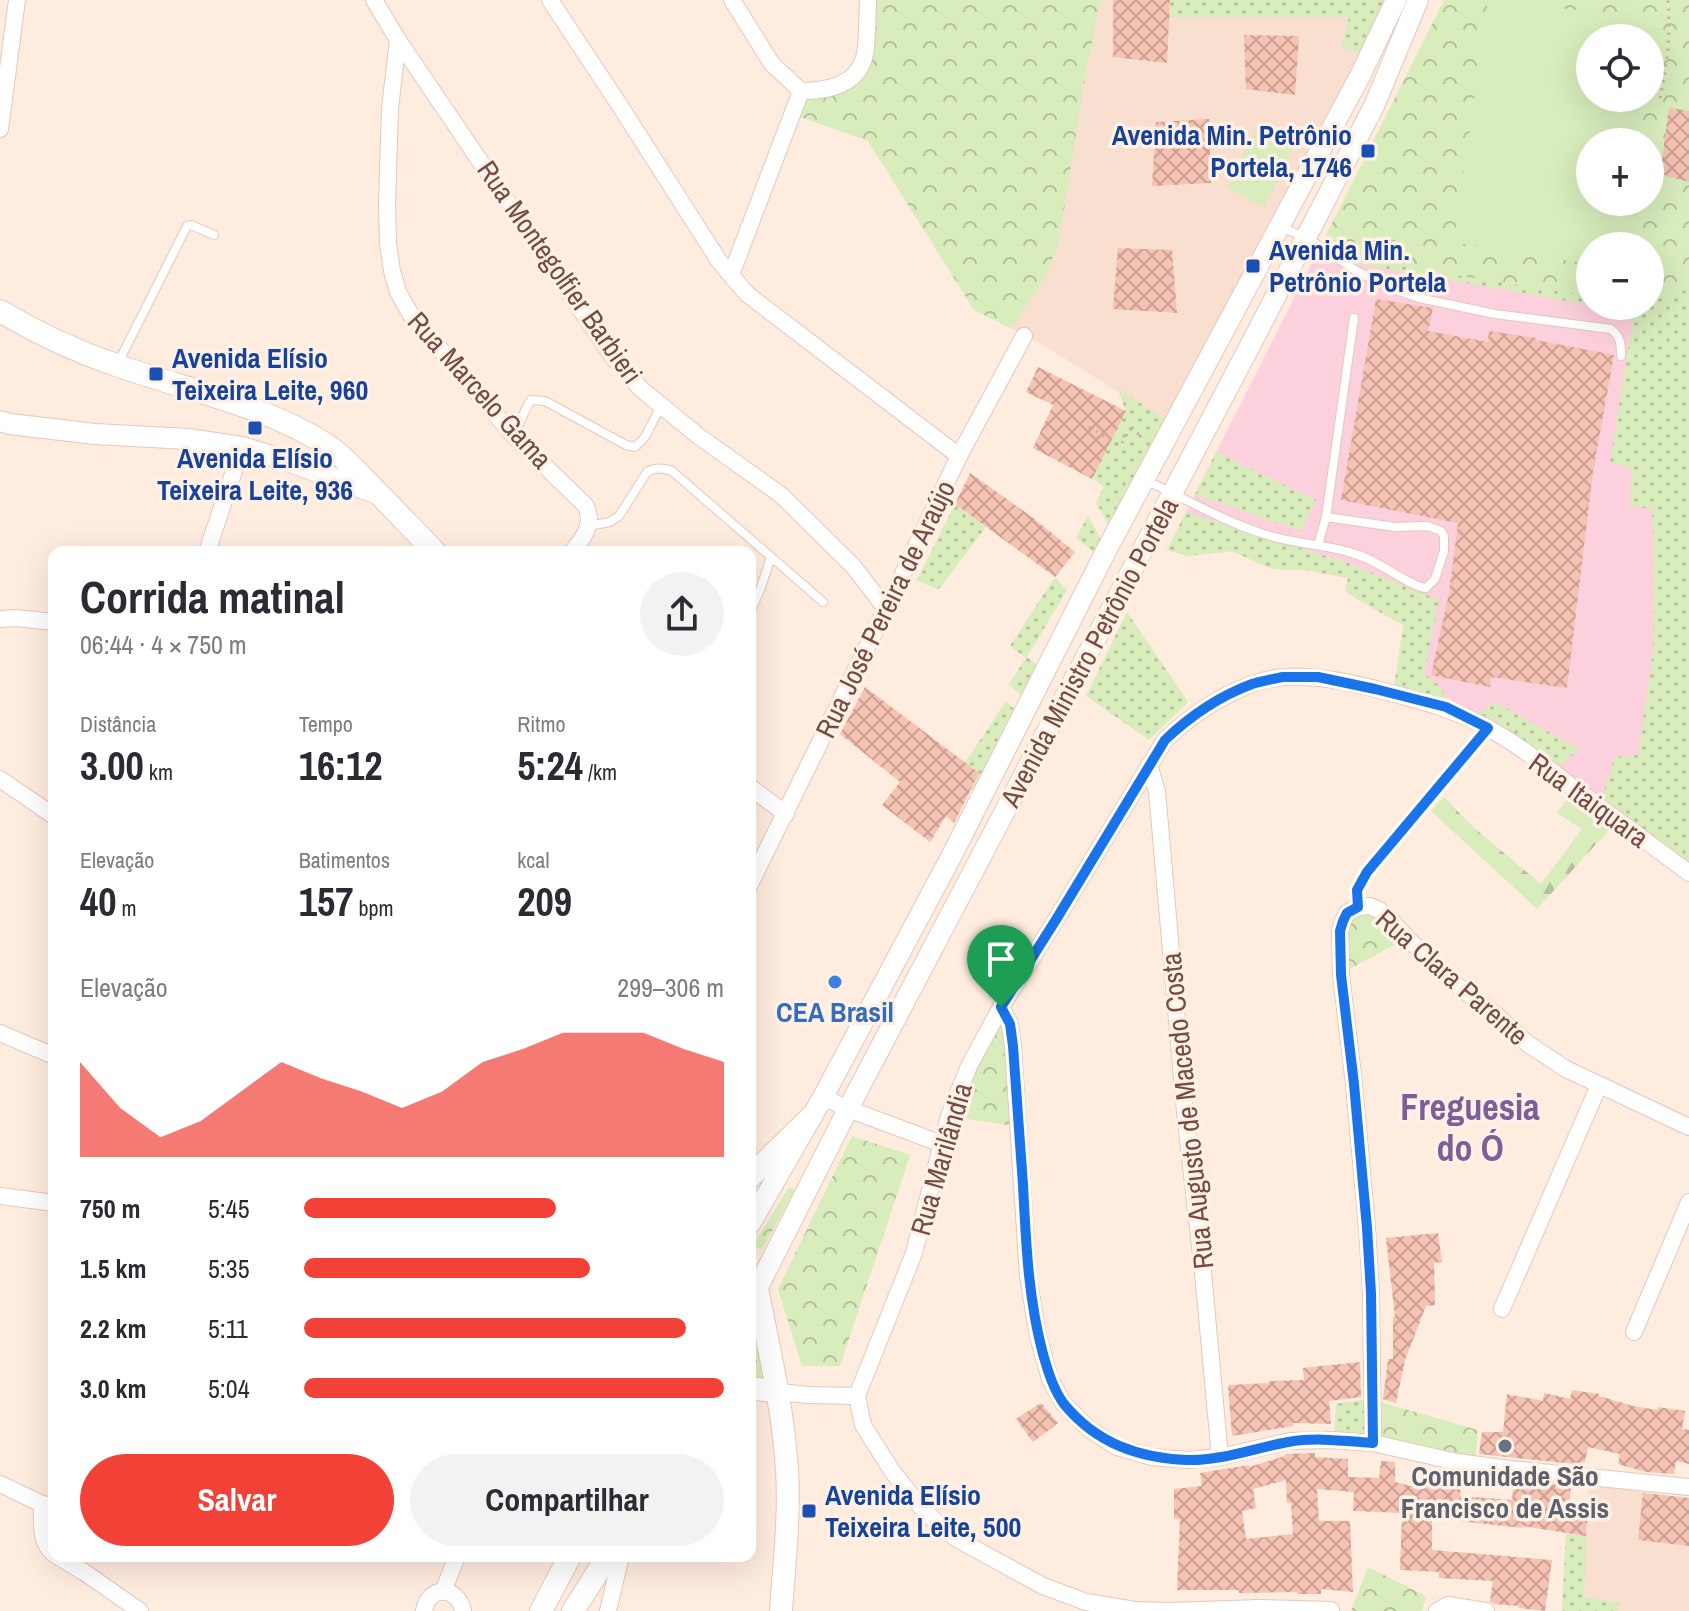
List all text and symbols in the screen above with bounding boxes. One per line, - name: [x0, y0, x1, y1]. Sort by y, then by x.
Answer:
- map controls: [1576, 24, 1664, 320]
- button: locate: [1576, 24, 1664, 112]
- place label: Avenida Min. Petrônio Portela, 1746: [1112, 116, 1352, 186]
- button: +: [1576, 128, 1664, 216]
- marker: Avenida Min. Petrônio Portela, 1746: [1359, 142, 1377, 160]
- street label: Rua Montegolfier Barbieri: [469, 153, 651, 391]
- place label: Avenida Min. Petrônio Portela: [1269, 231, 1447, 301]
- button: −: [1576, 232, 1664, 320]
- marker: Avenida Min. Petrônio Portela: [1244, 257, 1262, 275]
- street label: Rua Marcelo Gama: [399, 303, 561, 477]
- place label: Avenida Elísio Teixeira Leite, 960: [172, 339, 368, 409]
- marker: Avenida Elísio Teixeira Leite, 960: [147, 365, 165, 383]
- marker: Avenida Elísio Teixeira Leite, 936: [246, 419, 264, 437]
- place label: Avenida Elísio Teixeira Leite, 936: [157, 439, 353, 509]
- street label: Rua José Pereira de Araújo: [806, 474, 964, 744]
- street label: Avenida Ministro Petrônio Portela: [991, 490, 1187, 814]
- text: Corrida matinal: [80, 567, 345, 627]
- button: share: [640, 572, 724, 656]
- text: 06:44 · 4 × 750 m: [80, 627, 247, 662]
- text: Distância: [80, 709, 156, 739]
- text: Tempo: [299, 709, 353, 739]
- text: Ritmo: [517, 709, 565, 739]
- text: 3.00: [80, 739, 144, 792]
- text: 16:12: [299, 739, 383, 792]
- text: 5:24: [517, 739, 583, 792]
- street label: Rua Itaiquara: [1522, 744, 1657, 856]
- text: km: [144, 757, 173, 787]
- text: /km: [583, 757, 617, 787]
- text: Elevação: [80, 845, 154, 875]
- text: Batimentos: [299, 845, 390, 875]
- text: kcal: [517, 845, 549, 875]
- text: 40: [80, 875, 116, 928]
- text: 157: [299, 875, 353, 928]
- text: 209: [517, 875, 572, 928]
- text: m: [116, 893, 137, 923]
- text: bpm: [353, 893, 394, 923]
- street label: Rua Clara Parente: [1368, 900, 1536, 1054]
- pin: [967, 925, 1035, 1007]
- icon: arrive: [979, 937, 1023, 981]
- street label: Rua Augusto de Macedo Costa: [1151, 951, 1223, 1271]
- text: Elevação: [80, 970, 168, 1005]
- text: 299–306 m: [617, 970, 724, 1005]
- marker: CEA Brasil: [826, 973, 844, 991]
- place label: CEA Brasil: [776, 993, 894, 1031]
- street label: Rua Marilândia: [901, 1078, 981, 1240]
- district label: Freguesia do Ó: [1400, 1083, 1540, 1172]
- text: 750 m: [80, 1191, 140, 1226]
- text: 5:45: [208, 1191, 250, 1226]
- text: 1.5 km: [80, 1251, 146, 1286]
- text: 5:35: [208, 1251, 250, 1286]
- text: 2.2 km: [80, 1311, 146, 1346]
- text: 5:11: [208, 1311, 248, 1346]
- text: 3.0 km: [80, 1371, 146, 1406]
- text: 5:04: [208, 1371, 250, 1406]
- marker: Comunidade São Francisco de Assis: [1496, 1437, 1514, 1455]
- button: Salvar: [80, 1454, 394, 1546]
- button: Compartilhar: [410, 1454, 724, 1546]
- place label: Comunidade São Francisco de Assis: [1401, 1457, 1609, 1527]
- place label: Avenida Elísio Teixeira Leite, 500: [825, 1476, 1021, 1546]
- marker: Avenida Elísio Teixeira Leite, 500: [800, 1502, 818, 1520]

